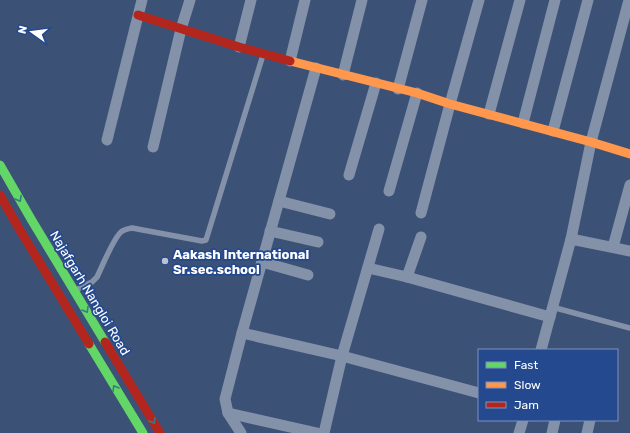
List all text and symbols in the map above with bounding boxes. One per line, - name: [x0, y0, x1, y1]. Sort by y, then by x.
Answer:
- north arrow: [12, 12, 52, 52]
- text: N: [16, 24, 30, 35]
- one-way arrow: [14, 194, 22, 202]
- street label: Najafgarh Nangloi Road: [46, 228, 133, 358]
- place label: Aakash International Sr.sec.school: [173, 247, 309, 277]
- marker: Aakash International Sr.sec.school: [160, 256, 170, 266]
- one-way arrow: [81, 306, 88, 313]
- legend: [478, 349, 618, 421]
- text: Fast: [514, 358, 538, 372]
- text: Slow: [514, 378, 541, 392]
- one-way arrow: [112, 385, 120, 392]
- text: Jam: [514, 398, 539, 412]
- one-way arrow: [148, 417, 156, 424]

